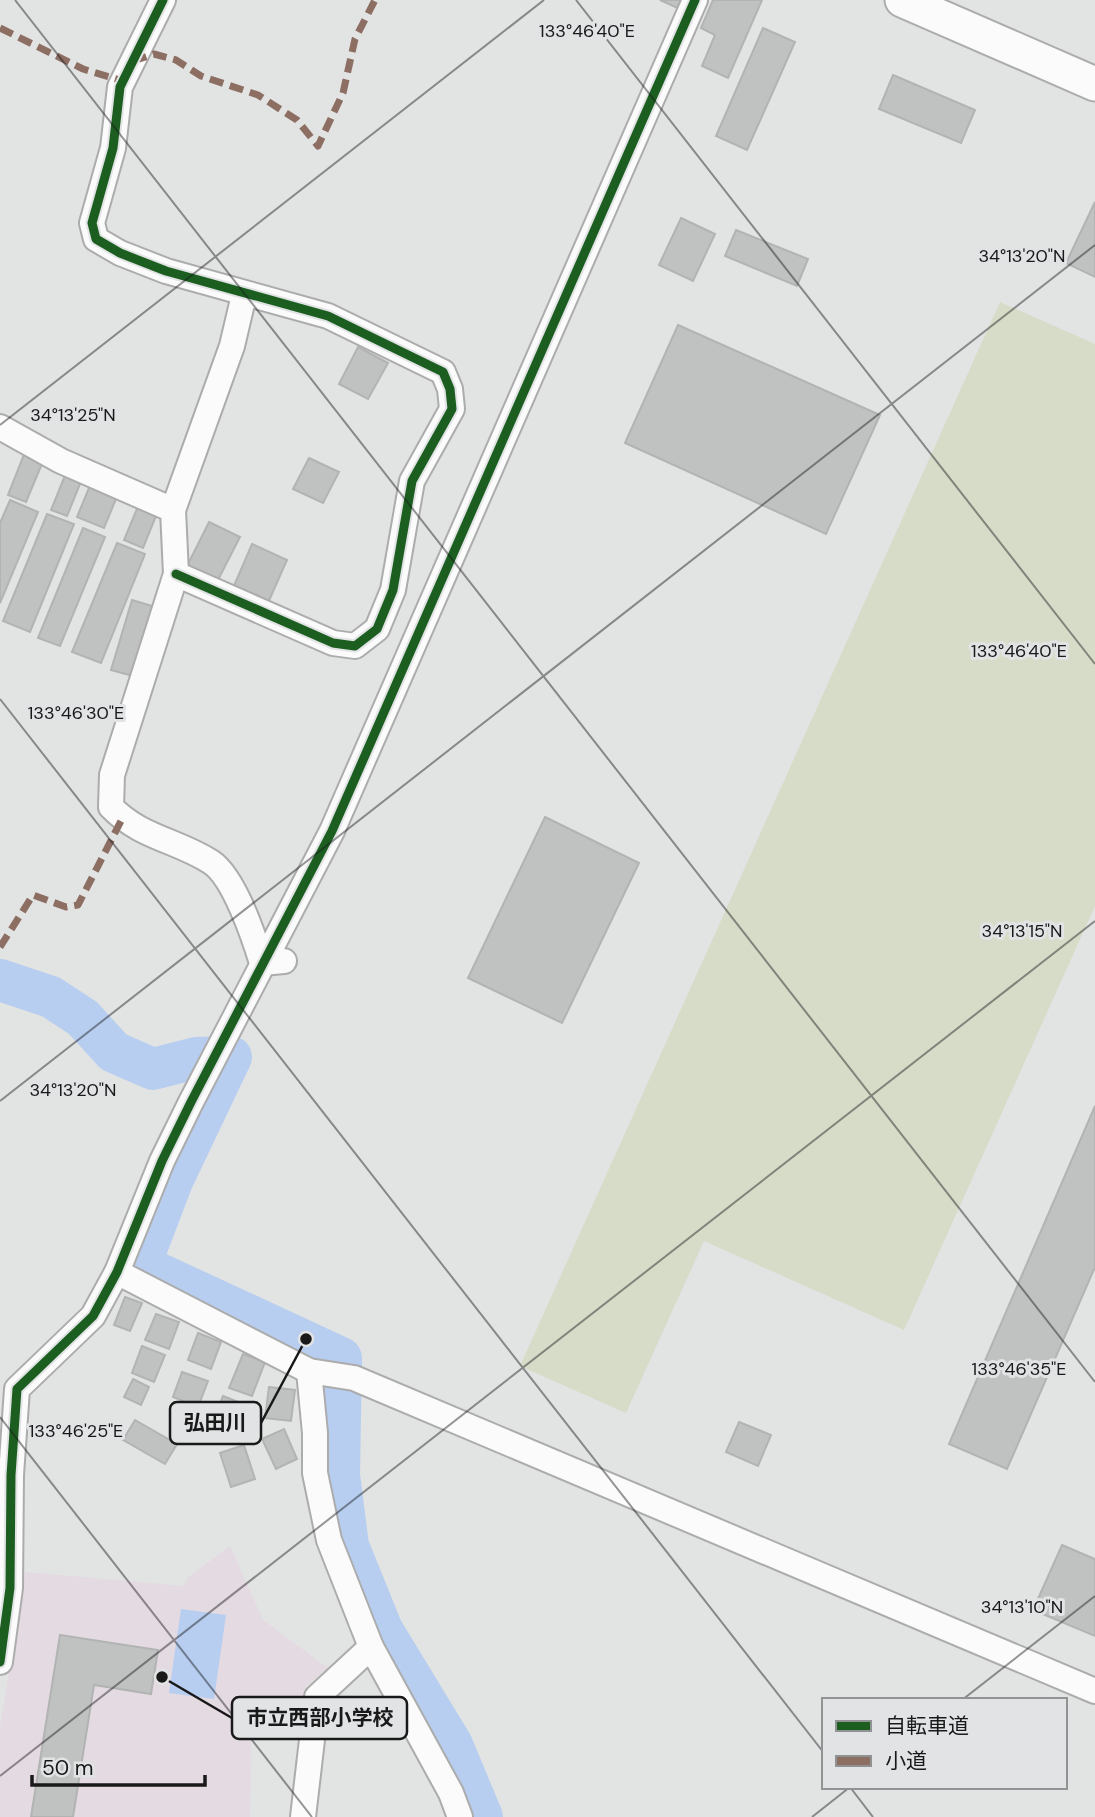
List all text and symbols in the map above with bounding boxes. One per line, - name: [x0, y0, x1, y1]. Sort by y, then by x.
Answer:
- text: 133°46'40"E: [539, 19, 635, 43]
- text: 34°13'20"N: [978, 244, 1066, 268]
- text: 34°13'25"N: [30, 403, 116, 427]
- text: 133°46'40"E: [971, 639, 1067, 663]
- text: 133°46'30"E: [28, 701, 124, 725]
- text: 34°13'15"N: [982, 919, 1062, 943]
- text: 34°13'20"N: [29, 1078, 117, 1102]
- text: 133°46'35"E: [972, 1357, 1066, 1381]
- callout: 弘田川: [170, 1402, 261, 1444]
- text: 弘田川: [184, 1409, 247, 1437]
- text: 133°46'25"E: [29, 1419, 123, 1443]
- text: 34°13'10"N: [981, 1595, 1063, 1619]
- callout: 市立西部小学校: [232, 1697, 407, 1739]
- legend: [822, 1698, 1067, 1789]
- text: 市立西部小学校: [247, 1704, 394, 1732]
- text: 自転車道: [885, 1712, 969, 1740]
- scale bar: [32, 1744, 205, 1788]
- text: 小道: [885, 1747, 927, 1775]
- text: 50 m: [42, 1754, 93, 1782]

